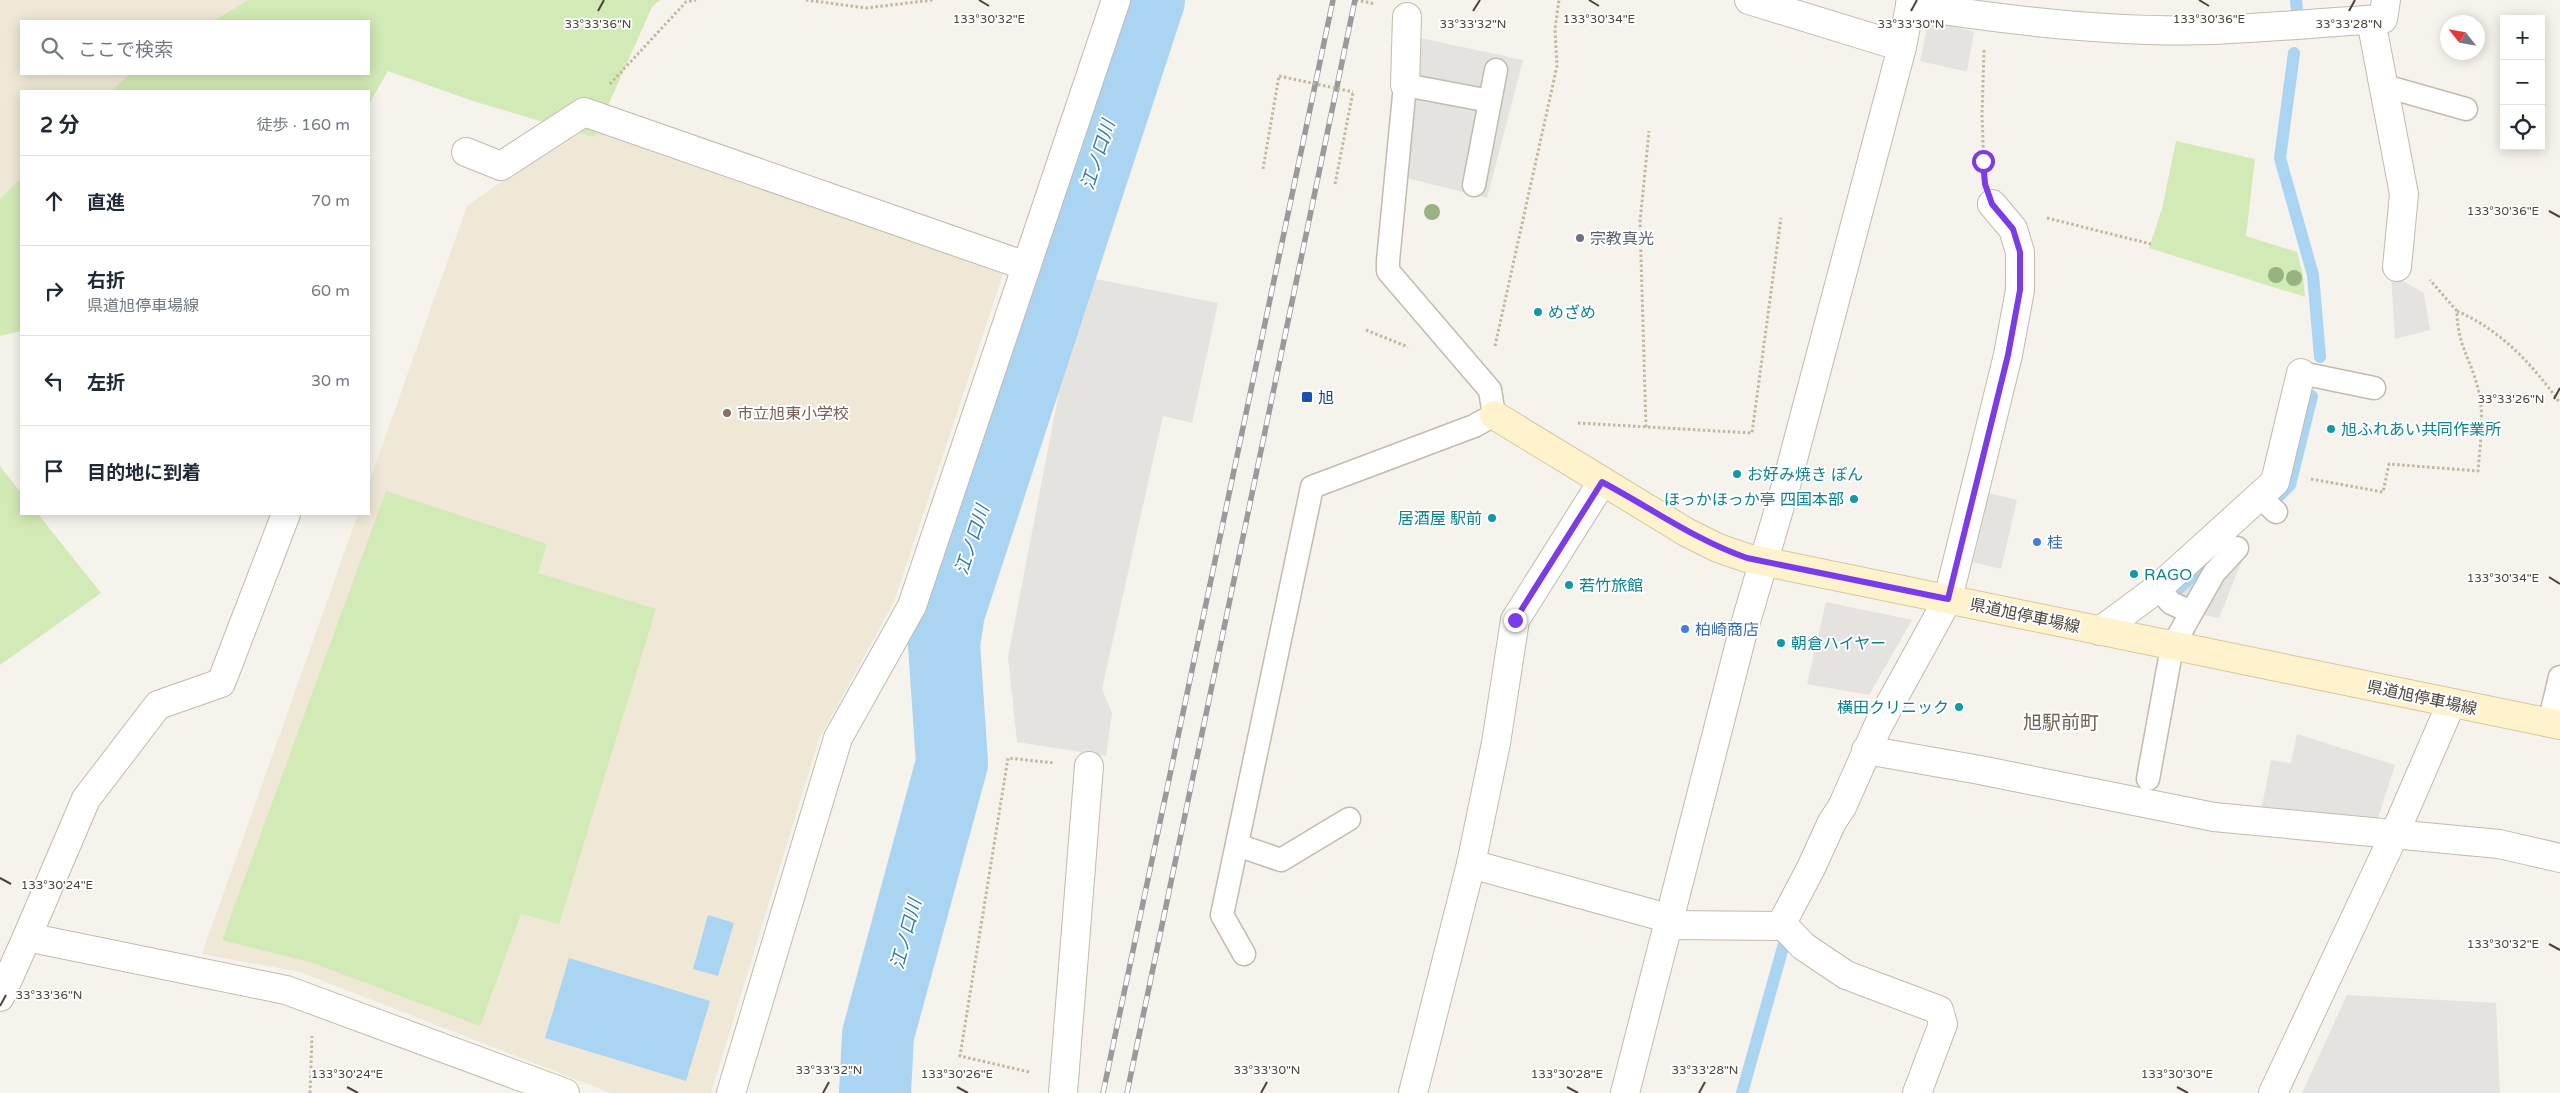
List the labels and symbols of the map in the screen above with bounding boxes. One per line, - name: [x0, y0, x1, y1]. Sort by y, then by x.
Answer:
- text: 133°30'32"E: [953, 12, 1026, 26]
- text: 133°30'34"E: [1563, 12, 1636, 26]
- text: 133°30'36"E: [2173, 12, 2246, 26]
- north arrow: [2440, 15, 2485, 60]
- text: 33°33'36"N: [565, 17, 632, 31]
- text: 33°33'32"N: [1440, 17, 1507, 31]
- text: 33°33'30"N: [1878, 17, 1945, 31]
- text: 33°33'28"N: [2316, 17, 2383, 31]
- water label: 江ノ口川: [1076, 115, 1120, 193]
- route start: [1972, 150, 1995, 173]
- text: 133°30'36"E: [2467, 204, 2540, 218]
- place label: 宗教真光: [1590, 229, 1654, 249]
- marker: 宗教真光: [1574, 232, 1586, 244]
- place label: めざめ: [1548, 303, 1596, 323]
- marker: めざめ: [1532, 306, 1544, 318]
- place label: 旭: [1318, 388, 1334, 408]
- marker: 旭: [1300, 390, 1314, 404]
- text: 33°33'26"N: [2478, 392, 2545, 406]
- place label: 市立旭東小学校: [737, 404, 849, 424]
- marker: 市立旭東小学校: [721, 407, 733, 419]
- place label: 旭ふれあい共同作業所: [2341, 420, 2501, 440]
- marker: 旭ふれあい共同作業所: [2325, 423, 2337, 435]
- place label: お好み焼き ぽん: [1747, 465, 1863, 485]
- marker: お好み焼き ぽん: [1731, 468, 1743, 480]
- place label: ほっかほっか亭 四国本部: [1664, 490, 1844, 510]
- marker: ほっかほっか亭 四国本部: [1848, 493, 1860, 505]
- water label: 江ノ口川: [950, 500, 994, 578]
- place label: 居酒屋 駅前: [1398, 509, 1482, 529]
- marker: 居酒屋 駅前: [1486, 512, 1498, 524]
- place label: 桂: [2047, 533, 2063, 553]
- marker: 桂: [2031, 536, 2043, 548]
- place label: RAGO: [2144, 565, 2192, 585]
- marker: RAGO: [2128, 568, 2140, 580]
- text: 133°30'34"E: [2467, 571, 2540, 585]
- place label: 若竹旅館: [1579, 576, 1643, 596]
- marker: 若竹旅館: [1563, 579, 1575, 591]
- street label: 県道旭停車場線: [1968, 595, 2082, 637]
- route end: [1504, 609, 1527, 632]
- place label: 柏崎商店: [1695, 620, 1759, 640]
- marker: 柏崎商店: [1679, 623, 1691, 635]
- place label: 朝倉ハイヤー: [1791, 634, 1886, 654]
- marker: 朝倉ハイヤー: [1775, 637, 1787, 649]
- street label: 県道旭停車場線: [2365, 677, 2479, 719]
- place label: 横田クリニック: [1837, 698, 1949, 718]
- marker: 横田クリニック: [1953, 701, 1965, 713]
- district label: 旭駅前町: [2023, 712, 2099, 734]
- text: 133°30'24"E: [21, 878, 94, 892]
- water label: 江ノ口川: [886, 894, 926, 972]
- text: 133°30'32"E: [2467, 937, 2540, 951]
- text: 33°33'36"N: [16, 988, 83, 1002]
- text: 33°33'32"N: [796, 1063, 863, 1077]
- text: 33°33'30"N: [1234, 1063, 1301, 1077]
- text: 33°33'28"N: [1672, 1063, 1739, 1077]
- text: 133°30'24"E: [311, 1067, 384, 1081]
- text: 133°30'26"E: [921, 1067, 994, 1081]
- text: 133°30'28"E: [1531, 1067, 1604, 1081]
- text: 133°30'30"E: [2141, 1067, 2214, 1081]

